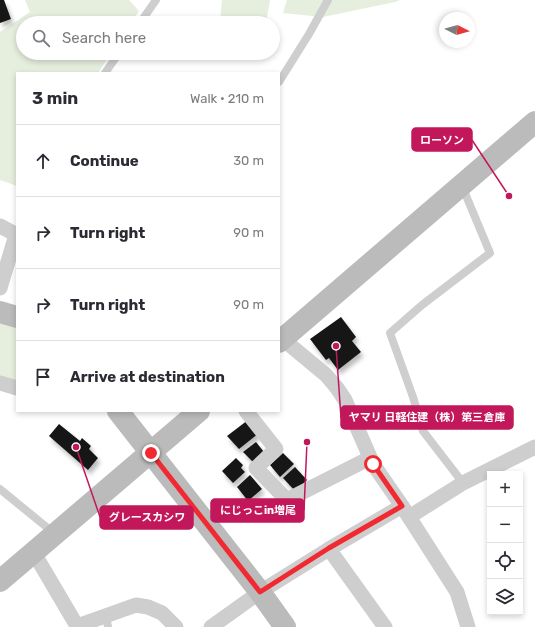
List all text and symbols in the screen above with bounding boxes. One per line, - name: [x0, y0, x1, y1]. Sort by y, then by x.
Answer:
- north arrow: [439, 12, 475, 48]
- search box: [16, 16, 280, 60]
- icon: search: [30, 27, 52, 49]
- text: Search here: [62, 29, 146, 47]
- text: 3 min: [32, 88, 78, 108]
- text: Walk · 210 m: [190, 91, 264, 106]
- callout: ローソン: [412, 128, 472, 151]
- text: ローソン: [420, 134, 464, 147]
- icon: ahead: [32, 150, 54, 172]
- text: Continue: [70, 152, 139, 170]
- text: 30 m: [233, 153, 264, 168]
- icon: right: [32, 222, 54, 244]
- text: Turn right: [70, 224, 145, 242]
- text: 90 m: [233, 225, 264, 240]
- icon: right: [32, 294, 54, 316]
- text: Turn right: [70, 296, 145, 314]
- text: 90 m: [233, 297, 264, 312]
- icon: arrive: [32, 366, 54, 388]
- text: Arrive at destination: [70, 368, 225, 386]
- callout: ヤマリ 日軽住建（株）第三倉庫: [341, 406, 513, 429]
- text: ヤマリ 日軽住建（株）第三倉庫: [349, 411, 505, 424]
- route end: [142, 444, 160, 462]
- route start: [364, 455, 382, 473]
- map controls: [487, 471, 523, 615]
- button: +: [487, 471, 523, 507]
- callout: にじっこin増尾: [211, 499, 304, 522]
- text: にじっこin増尾: [220, 504, 296, 517]
- callout: グレースカシワ: [100, 506, 193, 529]
- button: −: [487, 507, 523, 543]
- text: グレースカシワ: [109, 511, 185, 524]
- button: locate: [487, 543, 523, 579]
- button: layers: [487, 579, 523, 615]

